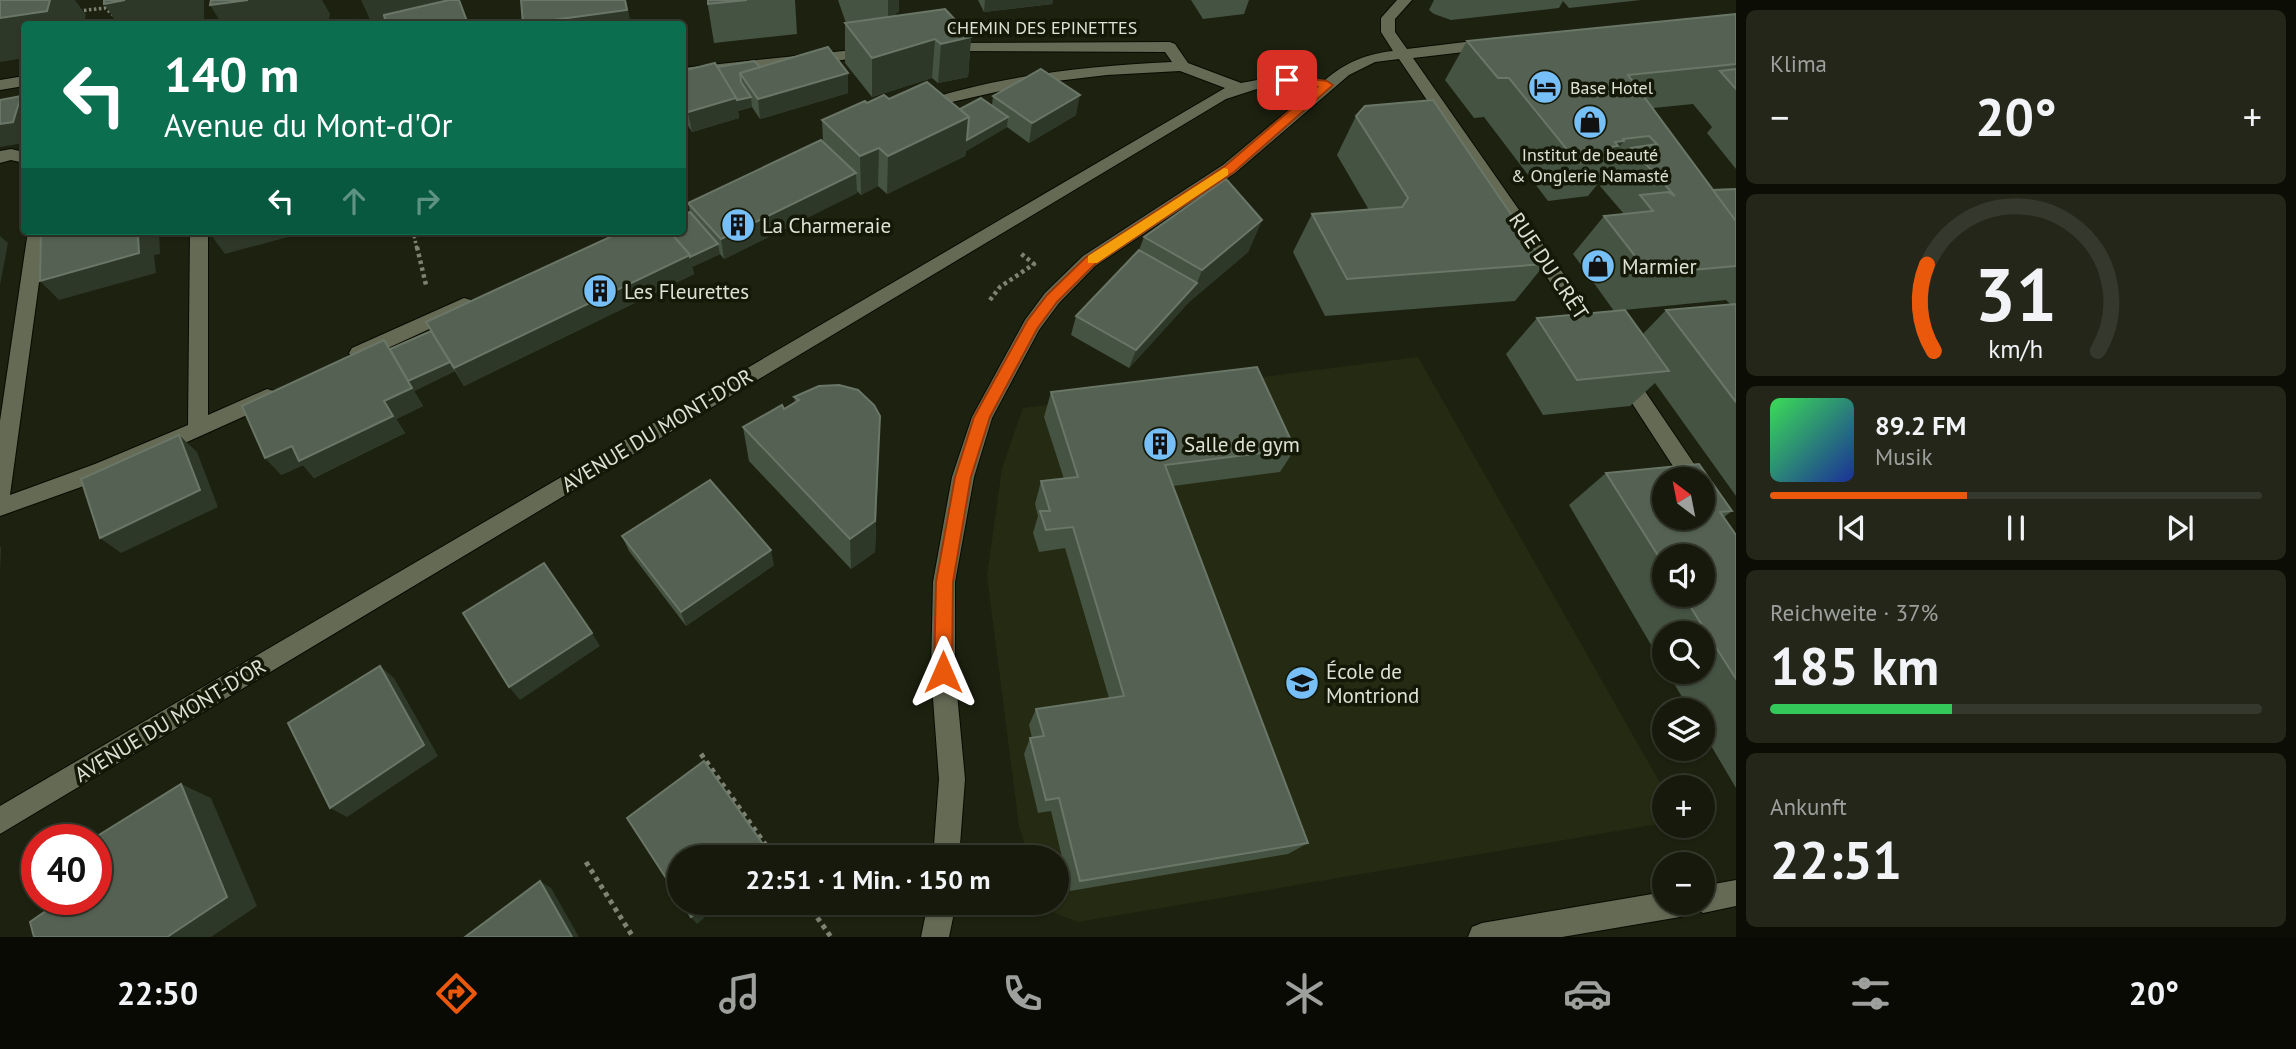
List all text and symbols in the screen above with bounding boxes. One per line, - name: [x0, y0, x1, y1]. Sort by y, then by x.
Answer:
- street label: CHEMIN DES EPINETTES: [947, 16, 1137, 39]
- text: 140 m: [164, 42, 299, 106]
- icon: left: [49, 49, 140, 140]
- text: Klima: [1770, 49, 1827, 78]
- pin: [1257, 50, 1317, 110]
- icon: arrive: [1268, 61, 1306, 99]
- hotel icon: Base Hotel: [1526, 68, 1564, 106]
- place label: Base Hotel: [1570, 76, 1654, 99]
- text: 20°: [1975, 83, 2057, 150]
- text: −: [1770, 92, 1789, 141]
- text: +: [2243, 92, 2262, 141]
- shop icon: Institut de beauté & Onglerie Namasté: [1571, 103, 1609, 141]
- text: Avenue du Mont-d'Or: [164, 104, 452, 146]
- place label: Institut de beauté & Onglerie Namasté: [1511, 143, 1669, 187]
- icon: left: [262, 182, 300, 220]
- icon: ahead: [335, 182, 373, 220]
- icon: right: [408, 182, 446, 220]
- building icon: La Charmeraie: [719, 206, 757, 244]
- street label: RUE DU CRÊT: [1503, 207, 1595, 325]
- place label: La Charmeraie: [762, 212, 891, 239]
- shop icon: Marmier: [1579, 247, 1617, 285]
- text: 31: [1975, 247, 2057, 341]
- place label: Marmier: [1622, 253, 1697, 280]
- building icon: Les Fleurettes: [581, 272, 619, 310]
- place label: Les Fleurettes: [624, 278, 749, 305]
- text: km/h: [1989, 333, 2043, 365]
- street label: AVENUE DU MONT-D'OR: [556, 362, 758, 498]
- text: 89.2 FM: [1875, 409, 1966, 442]
- building icon: Salle de gym: [1141, 425, 1179, 463]
- place label: Salle de gym: [1184, 431, 1300, 458]
- text: Musik: [1875, 442, 1932, 471]
- north arrow: [1652, 467, 1715, 530]
- map controls: [1652, 467, 1715, 915]
- icon: previous: [1833, 509, 1871, 547]
- icon: pause: [1997, 509, 2035, 547]
- icon: next: [2161, 509, 2199, 547]
- button: sound: [1652, 544, 1715, 607]
- text: Reichweite · 37%: [1770, 598, 1938, 627]
- button: search: [1652, 621, 1715, 684]
- text: 185 km: [1770, 632, 1939, 699]
- position arrow: [906, 635, 980, 709]
- street label: AVENUE DU MONT-D'OR: [69, 652, 271, 788]
- place label: École de Montriond: [1326, 658, 1419, 709]
- school or university icon: École de Montriond: [1283, 664, 1321, 702]
- button: layers: [1652, 698, 1715, 761]
- button: +: [1652, 775, 1715, 838]
- text: Ankunft: [1770, 792, 1847, 821]
- speed limit sign: 40: [21, 824, 112, 915]
- text: 22:51: [1770, 826, 1902, 893]
- button: −: [1652, 852, 1715, 915]
- text: 22:51 · 1 Min. · 150 m: [745, 863, 991, 896]
- icon: directions: [432, 969, 481, 1018]
- icon: music: [715, 969, 764, 1018]
- icon: phone: [998, 969, 1047, 1018]
- icon: climate: [1280, 969, 1329, 1018]
- icon: car: [1563, 969, 1612, 1018]
- icon: filters: [1846, 969, 1895, 1018]
- text: 22:50: [117, 972, 198, 1014]
- text: 20°: [2129, 972, 2179, 1014]

